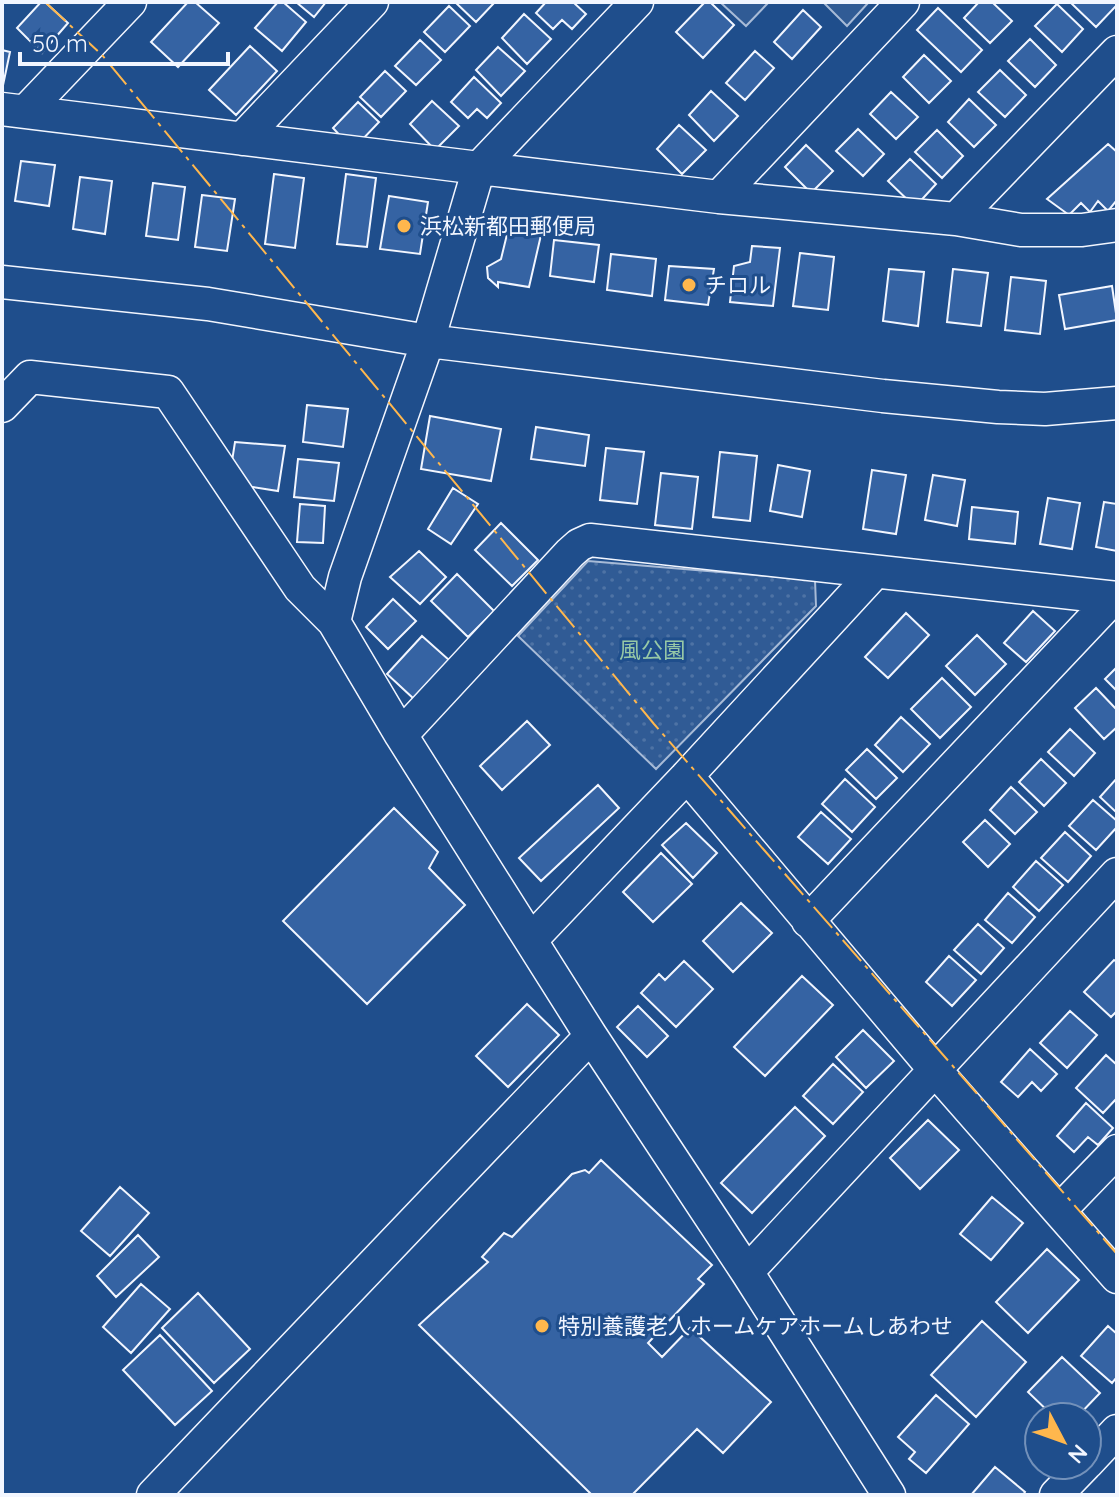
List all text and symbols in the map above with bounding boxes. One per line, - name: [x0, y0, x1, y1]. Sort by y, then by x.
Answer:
- scale bar: [20, 16, 228, 66]
- text: 50 m: [32, 28, 88, 58]
- place label: 浜松新都田郵便局: [420, 212, 596, 240]
- marker: 浜松新都田郵便局: [395, 217, 413, 235]
- place label: チロル: [705, 271, 771, 299]
- marker: チロル: [680, 276, 698, 294]
- park label: 風公園: [619, 636, 685, 664]
- place label: 特別養護老人ホームケアホームしあわせ: [558, 1312, 953, 1340]
- marker: 特別養護老人ホームケアホームしあわせ: [533, 1317, 551, 1335]
- north arrow: [1023, 1401, 1103, 1481]
- text: N: [1062, 1439, 1094, 1469]

